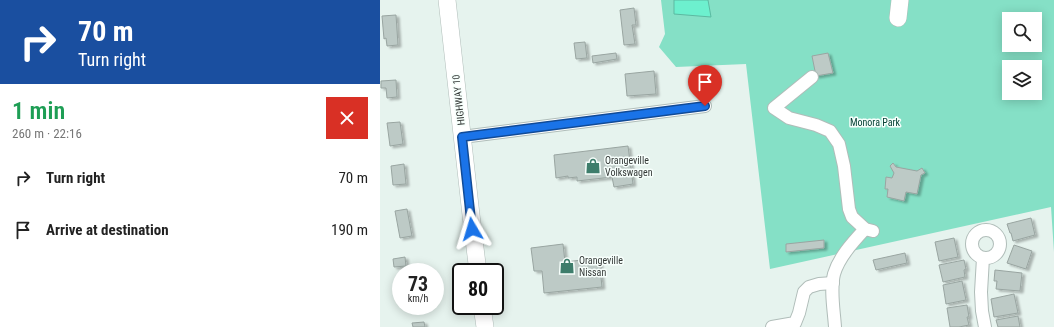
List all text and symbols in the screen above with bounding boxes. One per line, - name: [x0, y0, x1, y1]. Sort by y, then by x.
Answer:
- map controls: [1002, 12, 1042, 100]
- button: search: [1002, 12, 1042, 52]
- text: 70 m: [78, 15, 134, 48]
- icon: right: [12, 16, 64, 68]
- text: Turn right: [78, 49, 146, 70]
- button: layers: [1002, 60, 1042, 100]
- pin: [688, 65, 722, 106]
- icon: arrive: [694, 71, 716, 93]
- street label: HIGHWAY 10: [450, 74, 467, 126]
- text: 1 min: [12, 97, 65, 125]
- button: close: [326, 97, 368, 139]
- park label: Monora Park: [850, 117, 901, 128]
- text: 260 m · 22:16: [12, 126, 82, 141]
- place label: Orangeville Volkswagen: [605, 155, 653, 178]
- shop icon: Orangeville Volkswagen: [584, 157, 602, 175]
- icon: right: [12, 167, 34, 189]
- text: Turn right: [46, 169, 105, 187]
- text: 70 m: [338, 169, 368, 187]
- position arrow: [451, 208, 493, 250]
- icon: arrive: [12, 219, 34, 241]
- text: Arrive at destination: [46, 221, 169, 239]
- text: 190 m: [331, 221, 368, 239]
- place label: Orangeville Nissan: [579, 255, 623, 278]
- shop icon: Orangeville Nissan: [558, 257, 576, 275]
- speed limit sign: 80: [452, 263, 504, 315]
- text: 73: [408, 272, 428, 296]
- text: km/h: [408, 293, 428, 304]

